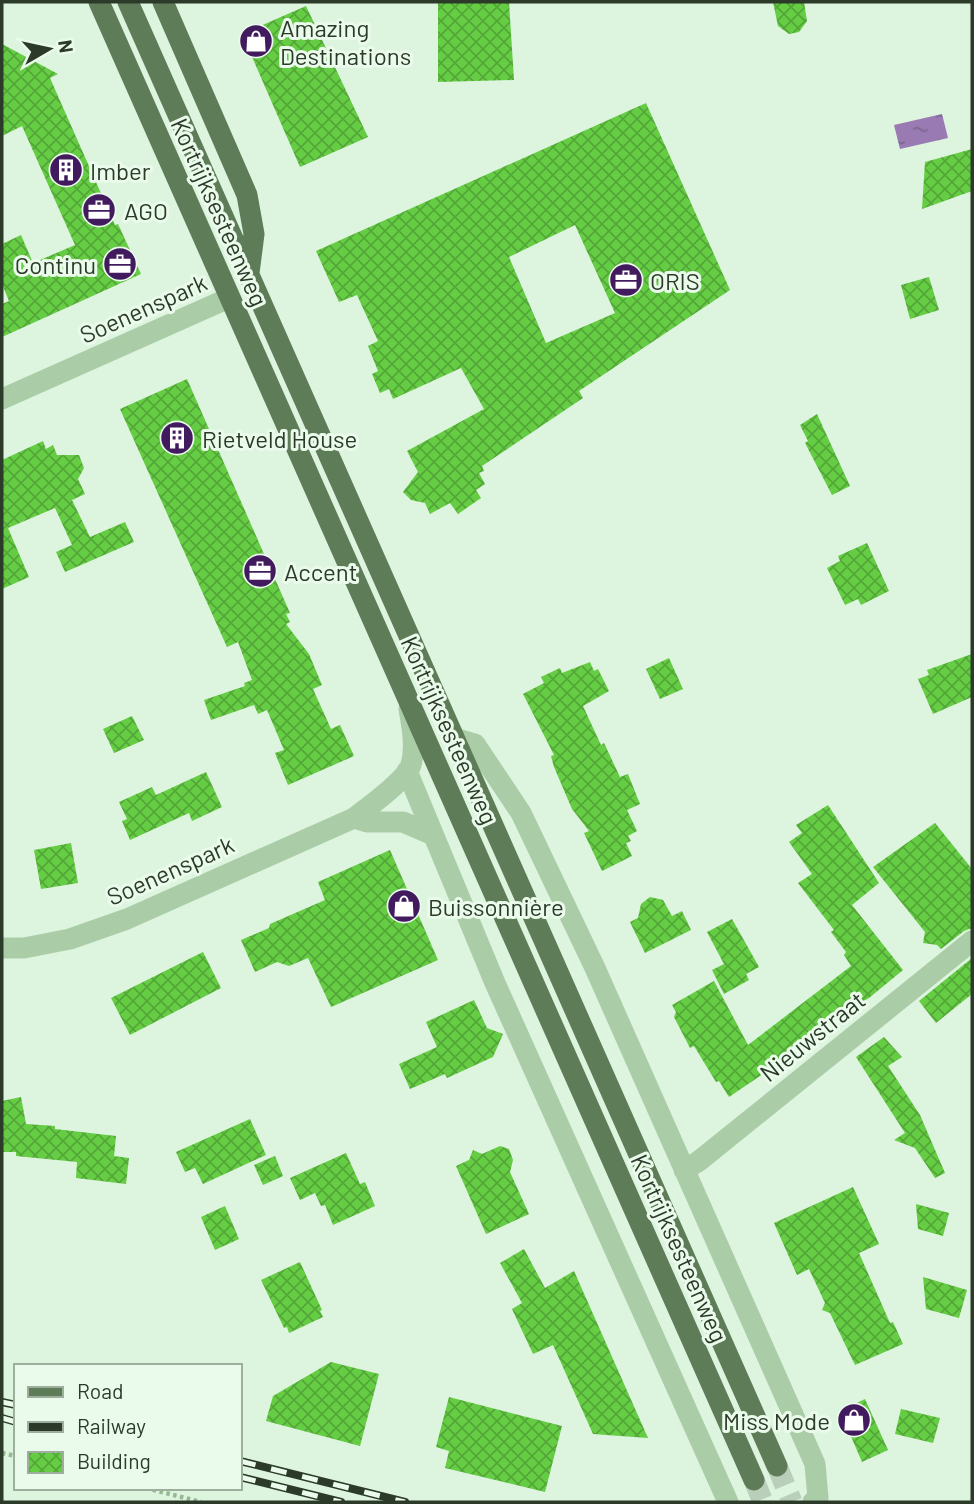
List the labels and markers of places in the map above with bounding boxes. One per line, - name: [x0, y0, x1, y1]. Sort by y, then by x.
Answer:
- place label: Amazing Destinations: [280, 13, 411, 70]
- shop icon: Amazing Destinations: [237, 22, 275, 60]
- building icon: Imber: [47, 151, 85, 189]
- place label: Imber: [90, 156, 151, 185]
- office icon: AGO: [80, 191, 118, 229]
- place label: AGO: [124, 196, 168, 225]
- office icon: Continu: [101, 245, 139, 283]
- place label: Continu: [15, 250, 96, 279]
- office icon: ORIS: [607, 261, 645, 299]
- place label: ORIS: [650, 266, 700, 295]
- building icon: Rietveld House: [158, 419, 196, 457]
- place label: Rietveld House: [202, 424, 357, 453]
- office icon: Accent: [241, 552, 279, 590]
- place label: Accent: [284, 557, 358, 586]
- shop icon: Buissonnière: [385, 887, 423, 925]
- place label: Buissonnière: [428, 892, 564, 921]
- shop icon: Miss Mode: [835, 1401, 873, 1439]
- place label: Miss Mode: [723, 1406, 830, 1435]

